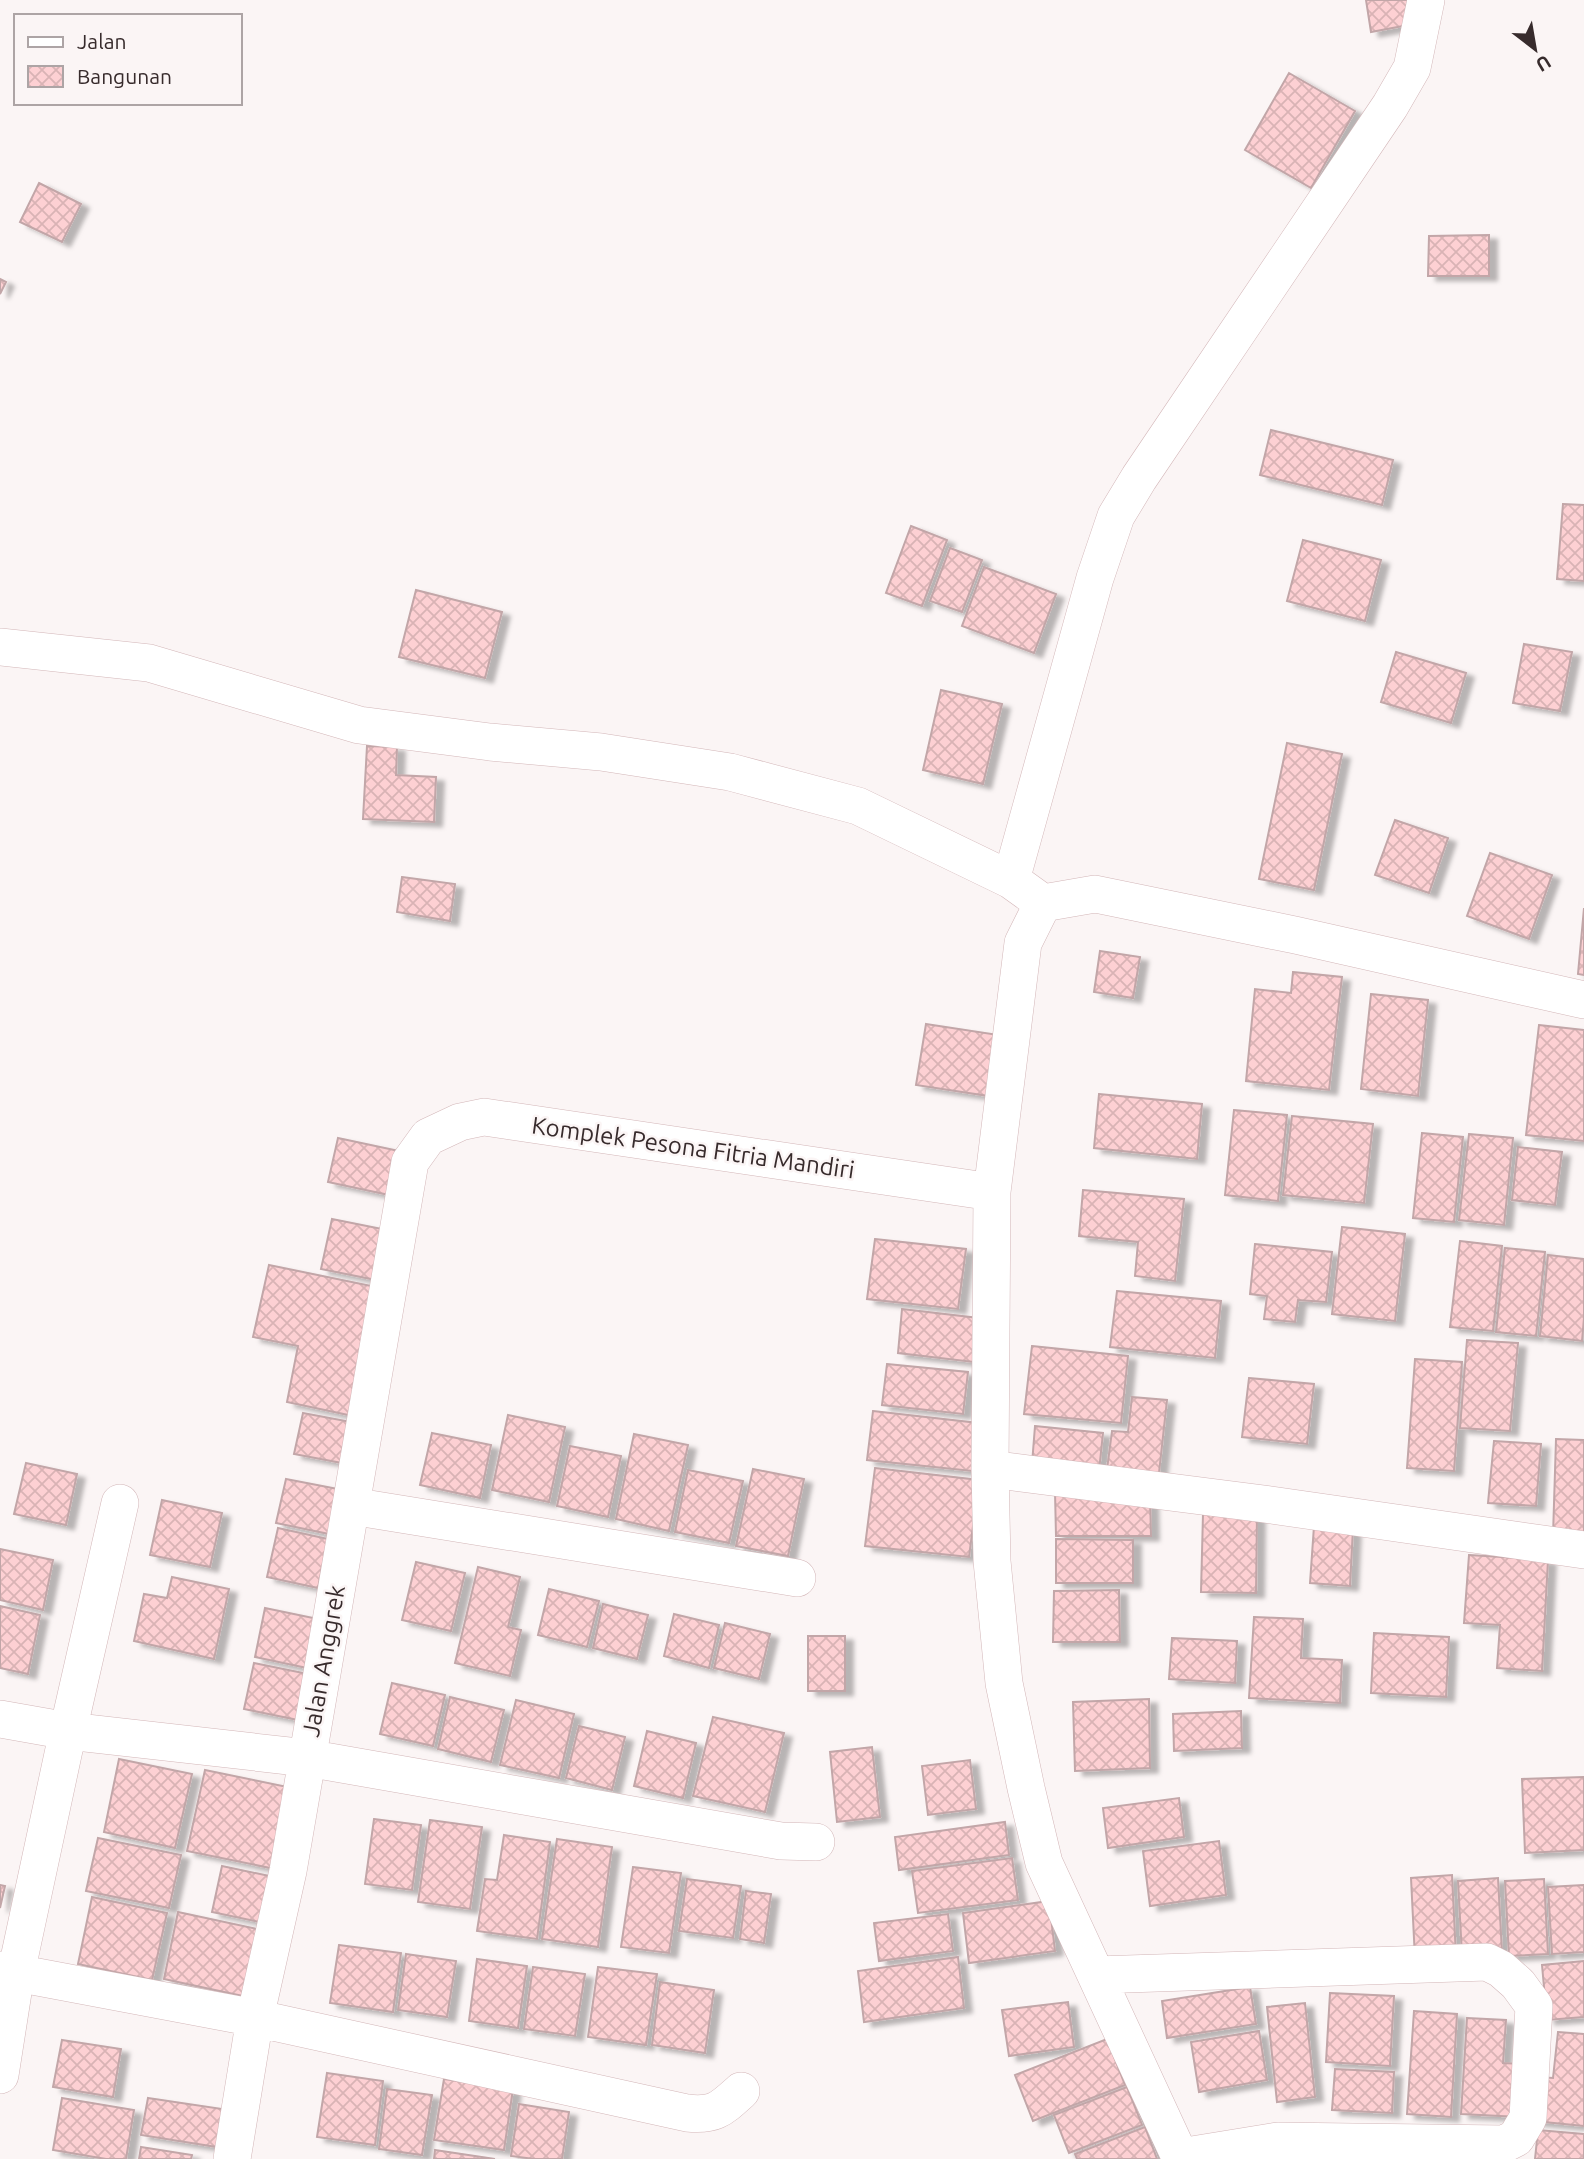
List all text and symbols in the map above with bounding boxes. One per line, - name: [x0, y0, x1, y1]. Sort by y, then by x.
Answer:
- legend: [14, 14, 242, 105]
- north arrow: [1500, 14, 1570, 84]
- text: Jalan: [77, 29, 126, 53]
- text: U: [1532, 51, 1555, 76]
- text: Bangunan: [77, 64, 172, 88]
- street label: Komplek Pesona Fitria Mandiri: [530, 1111, 856, 1184]
- street label: Jalan Anggrek: [297, 1583, 350, 1739]

